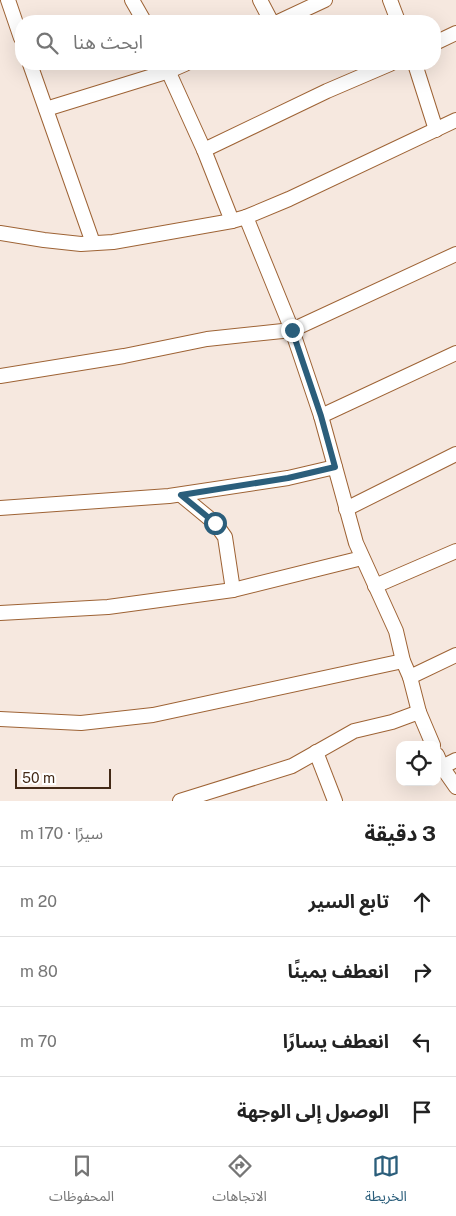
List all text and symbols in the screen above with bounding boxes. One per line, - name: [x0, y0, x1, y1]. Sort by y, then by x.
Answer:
- search box: [15, 15, 441, 70]
- icon: search: [33, 29, 61, 57]
- text: ابحث هنا: [73, 31, 143, 53]
- route end: [281, 319, 304, 342]
- route start: [204, 512, 227, 535]
- map controls: [396, 741, 441, 786]
- button: locate: [396, 741, 441, 786]
- scale bar: [15, 766, 111, 789]
- text: 50 m: [22, 770, 55, 786]
- text: 3 دقيقة: [364, 821, 436, 846]
- text: سيرًا · 170 m: [20, 824, 103, 843]
- icon: ahead: [408, 888, 436, 916]
- text: تابع السير: [308, 890, 389, 912]
- text: 20 m: [20, 892, 57, 911]
- icon: right: [408, 958, 436, 986]
- text: انعطف يمينًا: [288, 960, 389, 982]
- text: 80 m: [20, 962, 58, 981]
- icon: left: [408, 1028, 436, 1056]
- text: انعطف يسارًا: [283, 1030, 389, 1052]
- text: 70 m: [20, 1032, 57, 1051]
- icon: arrive: [408, 1098, 436, 1126]
- text: الوصول إلى الوجهة: [237, 1100, 389, 1122]
- tab: المحفوظات: [49, 1152, 114, 1211]
- tab: الاتجاهات: [212, 1152, 267, 1211]
- tab: الخريطة: [365, 1152, 407, 1211]

